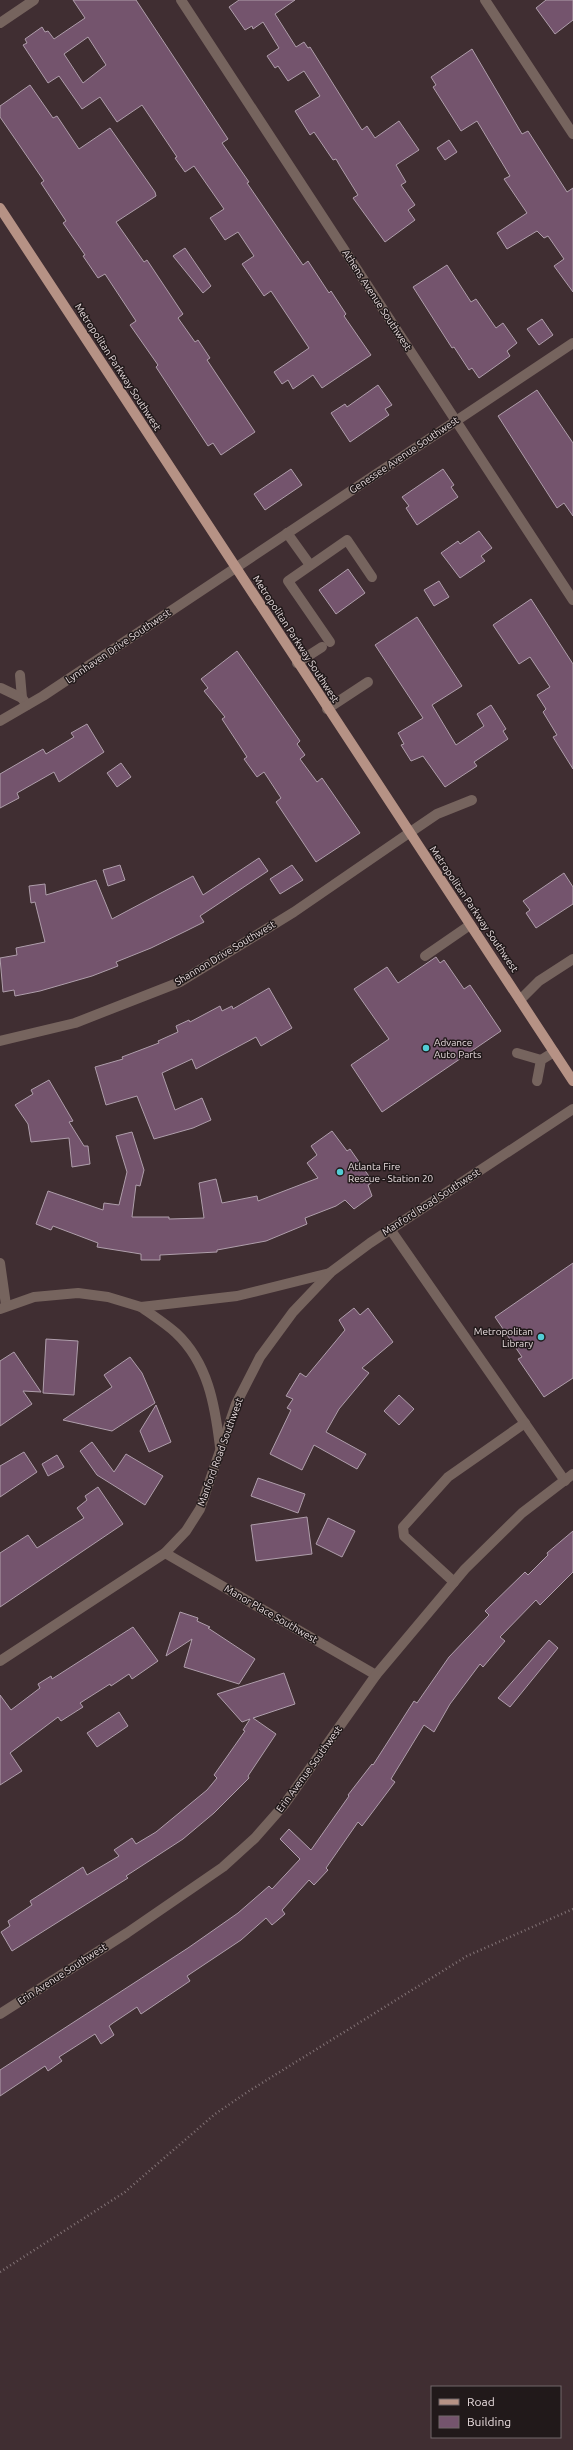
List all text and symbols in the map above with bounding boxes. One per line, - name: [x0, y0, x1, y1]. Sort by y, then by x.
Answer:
- street label: Athens Avenue Southwest: [340, 248, 414, 353]
- street label: Metropolitan Parkway Southwest: [73, 301, 163, 433]
- street label: Genessee Avenue Southwest: [347, 414, 461, 496]
- street label: Metropolitan Parkway Southwest: [251, 573, 341, 705]
- street label: Lynnhaven Drive Southwest: [63, 607, 173, 685]
- street label: Metropolitan Parkway Southwest: [428, 844, 520, 974]
- street label: Shannon Drive Southwest: [173, 919, 277, 987]
- place label: Advance Auto Parts: [434, 1037, 481, 1060]
- marker: Advance Auto Parts: [421, 1043, 431, 1053]
- place label: Atlanta Fire Rescue - Station 20: [348, 1161, 434, 1184]
- street label: Manford Road Southwest: [380, 1166, 482, 1238]
- marker: Atlanta Fire Rescue - Station 20: [335, 1167, 345, 1177]
- place label: Metropolitan Library: [474, 1326, 533, 1349]
- marker: Metropolitan Library: [536, 1332, 546, 1342]
- street label: Manford Road Southwest: [195, 1396, 245, 1508]
- street label: Manor Place Southwest: [223, 1583, 320, 1645]
- street label: Erin Avenue Southwest: [274, 1724, 344, 1814]
- street label: Erin Avenue Southwest: [15, 1941, 109, 2007]
- legend: [431, 2386, 561, 2438]
- text: Road: [467, 2395, 495, 2408]
- text: Building: [467, 2415, 511, 2428]

